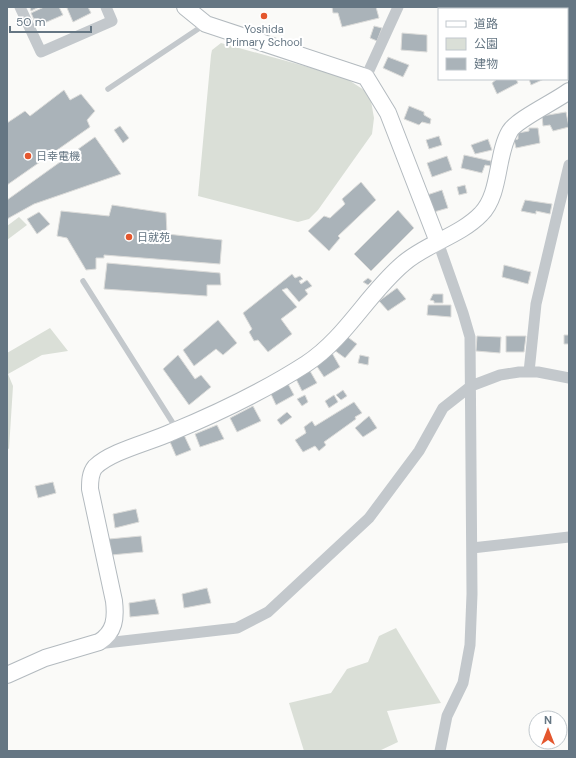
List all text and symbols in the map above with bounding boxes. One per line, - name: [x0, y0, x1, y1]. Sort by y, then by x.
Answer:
- scale bar: [10, 8, 91, 34]
- legend: [438, 8, 568, 80]
- marker: Yoshida Primary School: [259, 11, 269, 21]
- text: 50 m: [16, 14, 45, 30]
- text: 道路: [474, 16, 498, 32]
- place label: Yoshida Primary School: [226, 22, 302, 49]
- text: 公園: [474, 36, 498, 52]
- text: 建物: [474, 56, 498, 72]
- place label: 日幸電機: [36, 149, 80, 163]
- marker: 日幸電機: [23, 151, 33, 161]
- place label: 日就苑: [137, 230, 170, 244]
- marker: 日就苑: [124, 232, 134, 242]
- north arrow: [528, 710, 568, 750]
- text: N: [544, 713, 552, 727]

